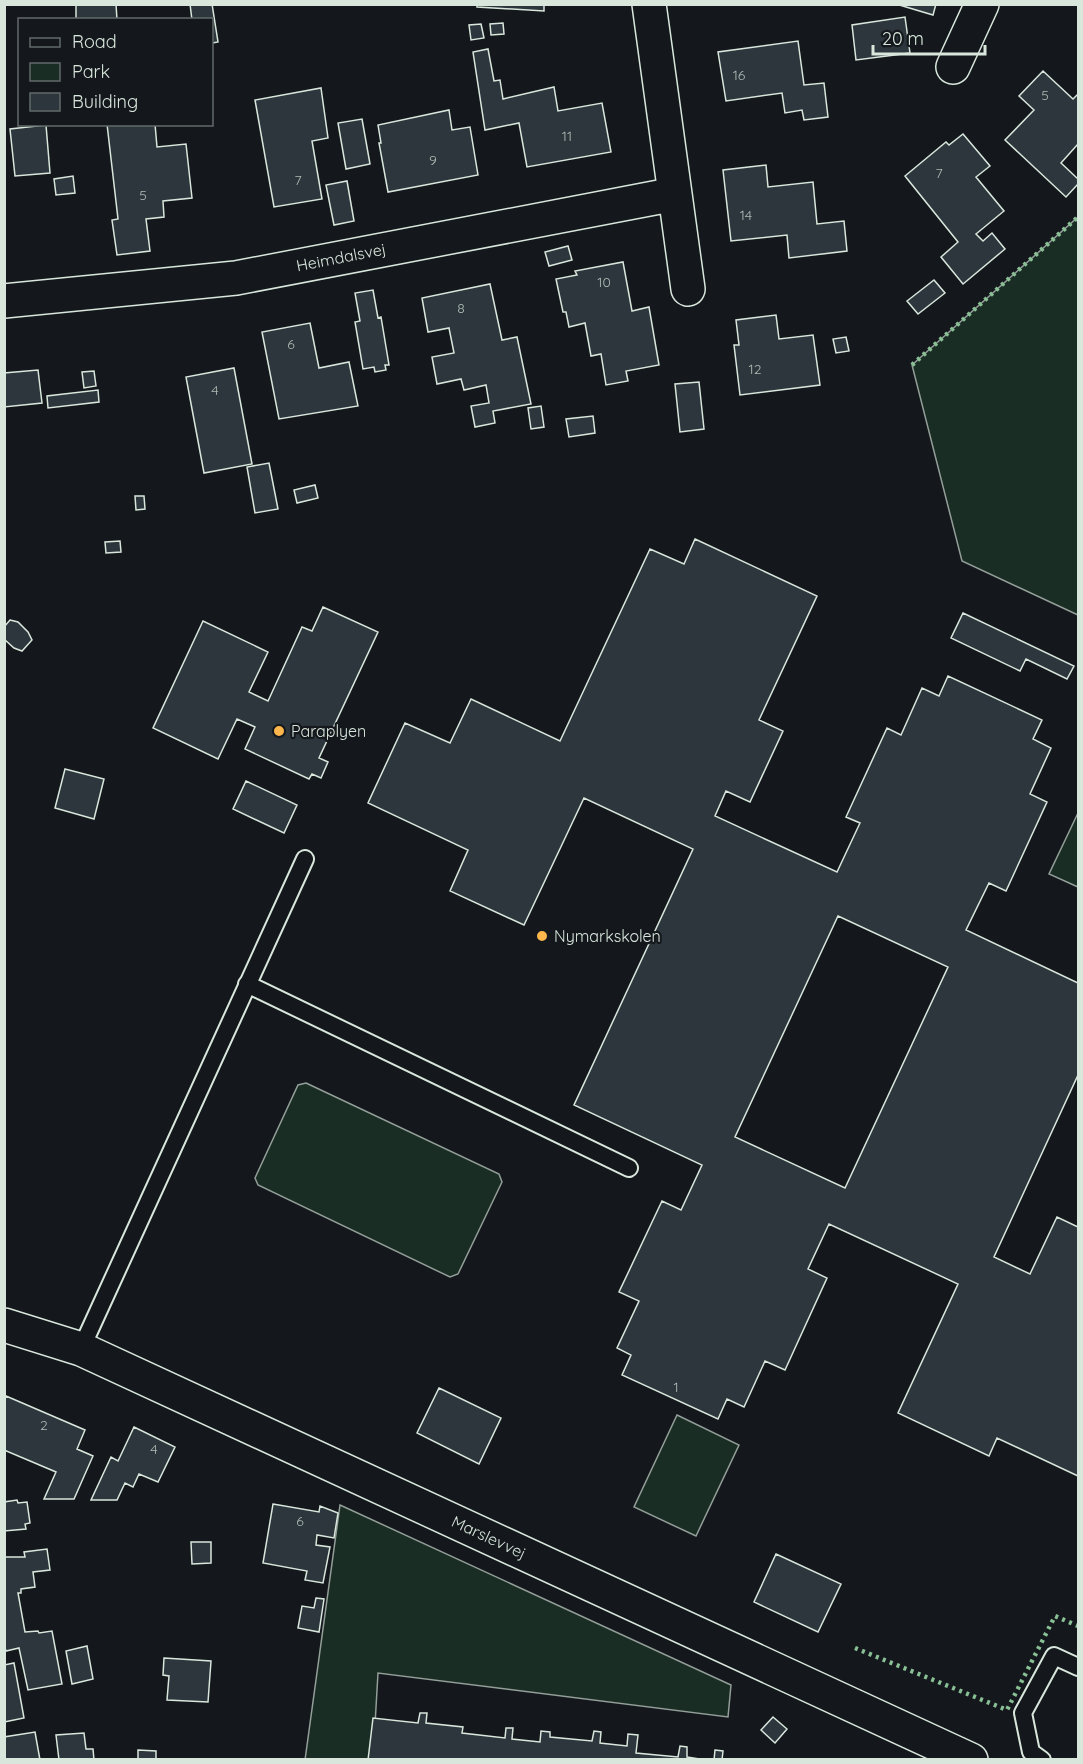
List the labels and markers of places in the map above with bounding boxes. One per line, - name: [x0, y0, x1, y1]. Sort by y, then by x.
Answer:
- place label: Paraplyen: [291, 721, 366, 741]
- marker: Paraplyen: [272, 724, 286, 738]
- place label: Nymarkskolen: [554, 926, 661, 946]
- marker: Nymarkskolen: [535, 929, 549, 943]

